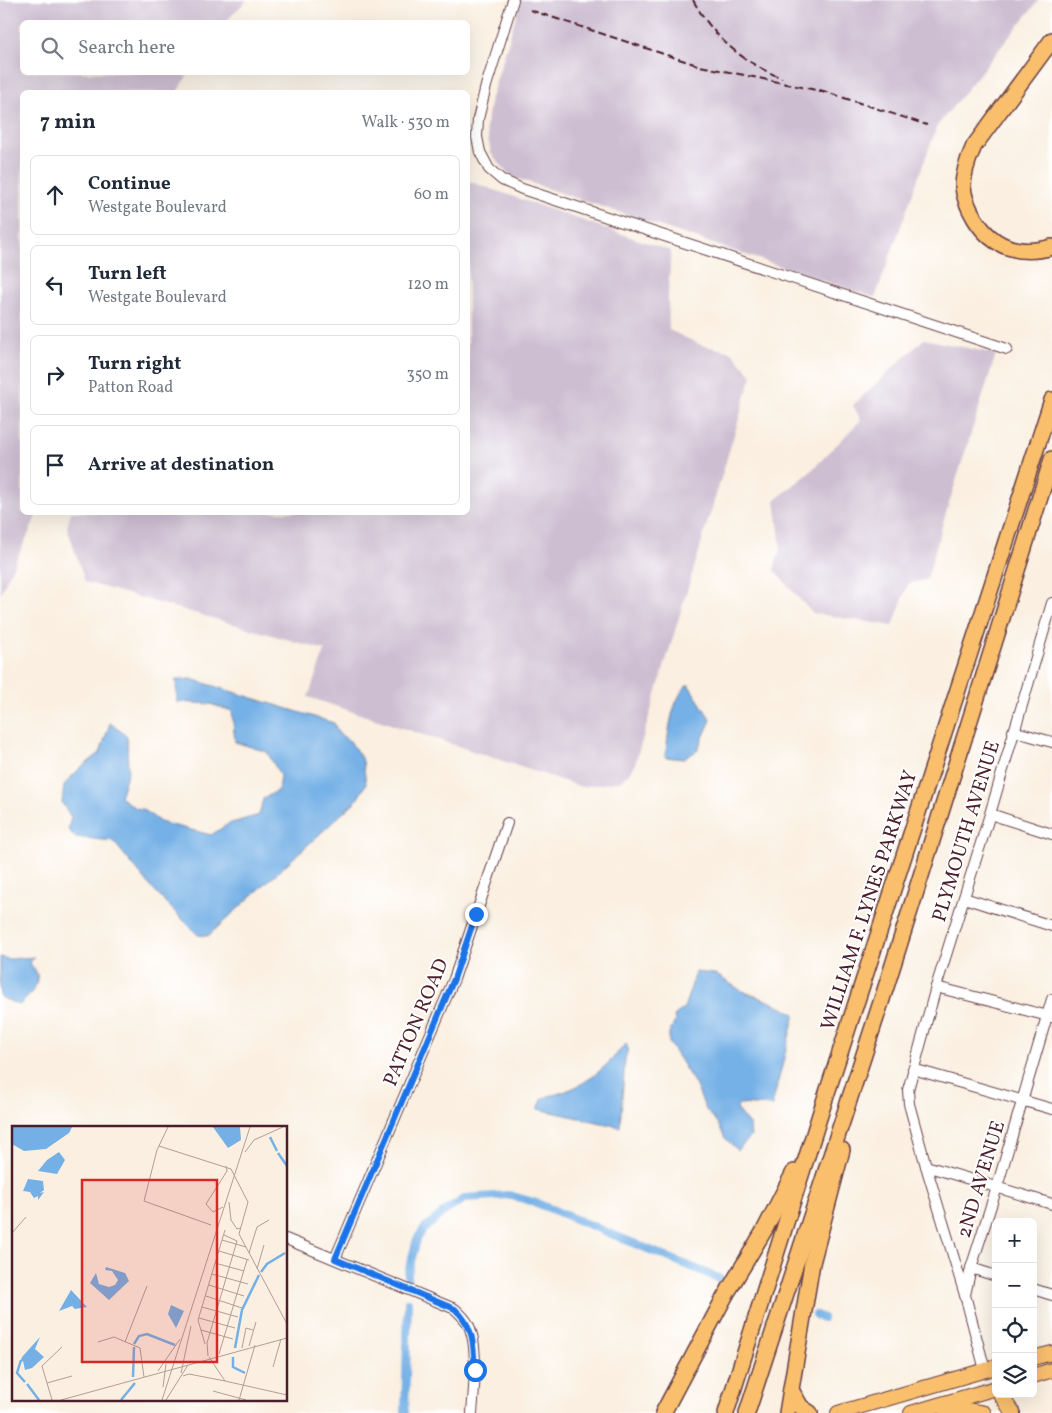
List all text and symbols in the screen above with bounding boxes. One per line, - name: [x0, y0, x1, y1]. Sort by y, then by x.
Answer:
- search box: [20, 20, 470, 75]
- icon: search: [38, 34, 66, 62]
- text: Search here: [78, 35, 175, 61]
- text: 7 min: [40, 108, 96, 137]
- text: Walk · 530 m: [362, 112, 450, 134]
- text: Continue: [88, 171, 171, 197]
- icon: ahead: [41, 181, 69, 209]
- text: 60 m: [414, 184, 449, 206]
- text: Westgate Boulevard: [88, 197, 227, 219]
- text: Turn left: [88, 261, 167, 287]
- icon: left: [41, 271, 69, 299]
- text: 120 m: [407, 274, 449, 296]
- text: Westgate Boulevard: [88, 287, 227, 309]
- text: Turn right: [88, 351, 181, 377]
- icon: right: [41, 361, 69, 389]
- text: 350 m: [406, 364, 449, 386]
- text: Patton Road: [88, 377, 173, 399]
- icon: arrive: [41, 451, 69, 479]
- text: Arrive at destination: [88, 452, 274, 478]
- street label: PLYMOUTH AVENUE: [926, 738, 1008, 926]
- street label: WILLIAM F. LYNES PARKWAY: [815, 767, 925, 1034]
- route end: [465, 903, 488, 926]
- street label: PATTON ROAD: [377, 954, 456, 1091]
- street label: 2ND AVENUE: [951, 1117, 1013, 1242]
- inset map: [12, 1126, 288, 1400]
- map controls: [992, 1218, 1037, 1398]
- button: +: [992, 1218, 1037, 1263]
- button: −: [992, 1263, 1037, 1308]
- button: locate: [992, 1308, 1037, 1353]
- button: layers: [992, 1353, 1037, 1398]
- route start: [464, 1359, 487, 1382]

